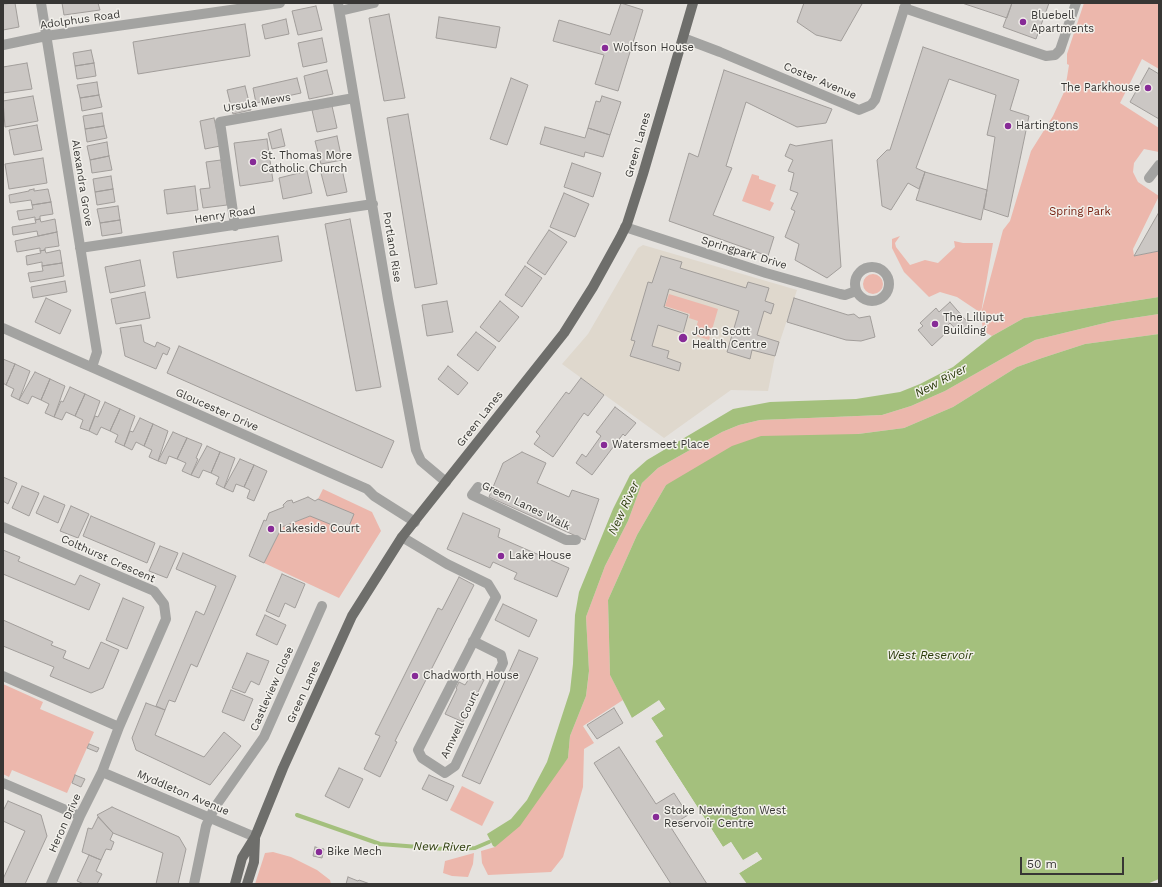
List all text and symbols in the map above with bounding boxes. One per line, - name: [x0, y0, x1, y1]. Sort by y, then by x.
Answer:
- street label: Adolphus Road: [39, 8, 121, 32]
- place label: Bluebell Apartments: [1031, 9, 1094, 35]
- marker: Bluebell Apartments: [1018, 17, 1028, 27]
- place label: Wolfson House: [613, 41, 694, 55]
- marker: Wolfson House: [600, 43, 610, 53]
- street label: Coster Avenue: [782, 60, 858, 102]
- place label: The Parkhouse: [1061, 81, 1140, 95]
- marker: The Parkhouse: [1143, 83, 1153, 93]
- street label: Ursula Mews: [222, 91, 292, 115]
- street label: Green Lanes: [622, 111, 654, 179]
- place label: Hartingtons: [1016, 119, 1078, 133]
- marker: Hartingtons: [1003, 121, 1013, 131]
- street label: Alexandra Grove: [69, 139, 95, 227]
- place label: St. Thomas More Catholic Church: [261, 149, 352, 175]
- marker: St. Thomas More Catholic Church: [248, 157, 258, 167]
- street label: Henry Road: [193, 204, 257, 226]
- park label: Spring Park: [1049, 205, 1111, 219]
- street label: Portland Rise: [380, 211, 404, 283]
- street label: Springpark Drive: [700, 234, 788, 272]
- place label: The Lilliput Building: [943, 311, 1004, 337]
- marker: The Lilliput Building: [930, 319, 940, 329]
- place label: John Scott Health Centre: [692, 325, 767, 351]
- marker: John Scott Health Centre: [677, 332, 689, 344]
- water label: New River: [912, 361, 970, 401]
- street label: Gloucester Drive: [173, 386, 261, 434]
- street label: Green Lanes: [454, 388, 506, 450]
- place label: Watersmeet Place: [612, 438, 709, 452]
- marker: Watersmeet Place: [599, 440, 609, 450]
- street label: Green Lanes Walk: [480, 479, 572, 533]
- water label: New River: [605, 479, 643, 537]
- place label: Lakeside Court: [279, 522, 360, 536]
- marker: Lakeside Court: [266, 524, 276, 534]
- street label: Colthurst Crescent: [59, 532, 157, 586]
- place label: Lake House: [509, 549, 571, 563]
- marker: Lake House: [496, 551, 506, 561]
- street label: Castleview Close: [247, 645, 297, 733]
- water label: West Reservoir: [887, 648, 973, 662]
- street label: Green Lanes: [284, 659, 324, 725]
- place label: Chadworth House: [423, 669, 519, 683]
- marker: Chadworth House: [410, 671, 420, 681]
- street label: Amwell Court: [438, 689, 482, 761]
- street label: Myddleton Avenue: [135, 768, 231, 818]
- street label: Heron Drive: [46, 791, 84, 855]
- place label: Stoke Newington West Reservoir Centre: [664, 804, 786, 830]
- marker: Stoke Newington West Reservoir Centre: [651, 812, 661, 822]
- water label: New River: [413, 839, 471, 855]
- place label: Bike Mech: [327, 845, 382, 859]
- marker: Bike Mech: [314, 847, 324, 857]
- scale bar: [1022, 849, 1126, 875]
- text: 50 m: [1027, 857, 1057, 871]

